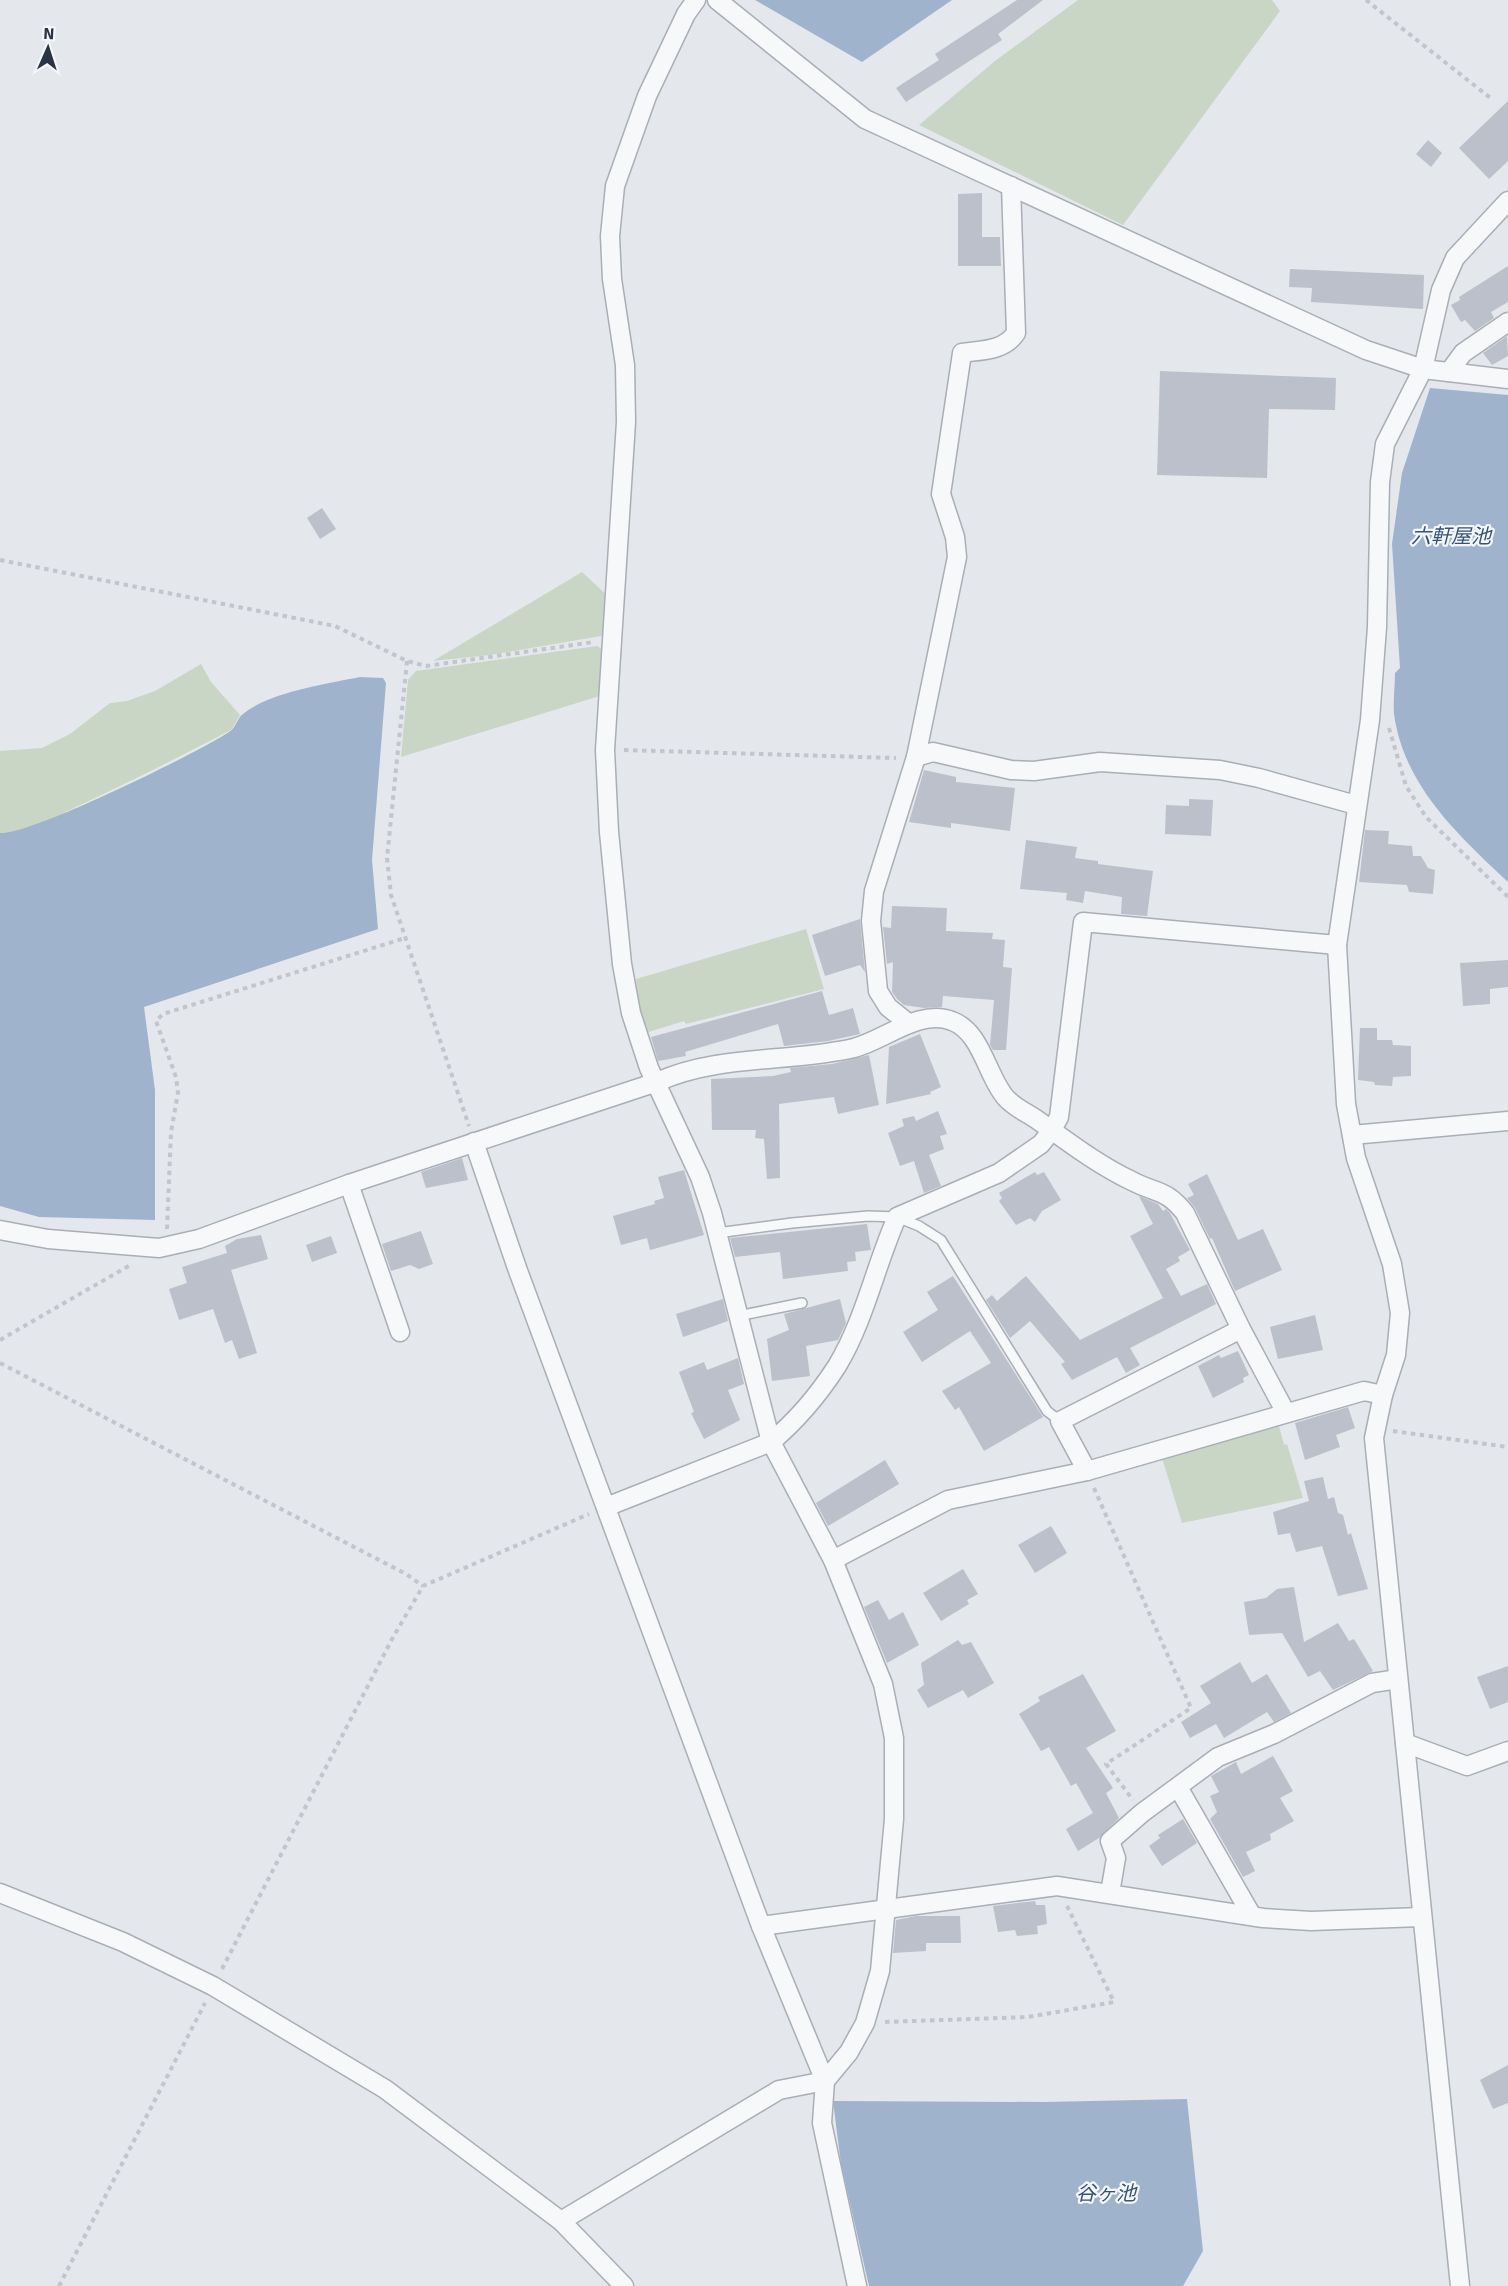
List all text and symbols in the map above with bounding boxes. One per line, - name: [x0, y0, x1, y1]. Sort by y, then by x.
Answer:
- north arrow: [18, 18, 78, 78]
- text: N: [43, 24, 55, 44]
- water label: 六軒屋池: [1411, 524, 1493, 549]
- water label: 谷ヶ池: [1076, 2181, 1138, 2206]

